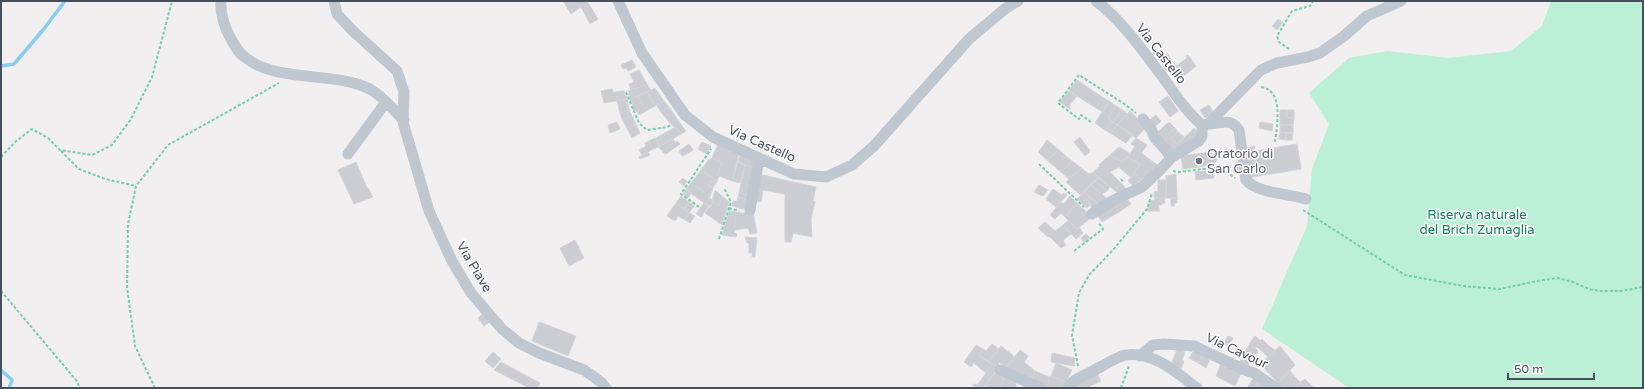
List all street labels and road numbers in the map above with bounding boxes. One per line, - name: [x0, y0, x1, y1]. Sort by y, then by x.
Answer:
- street label: Via Castello: [1133, 21, 1190, 87]
- street label: Via Castello: [726, 122, 798, 166]
- street label: Via Piave: [453, 239, 495, 295]
- street label: Via Cavour: [1203, 330, 1271, 372]

